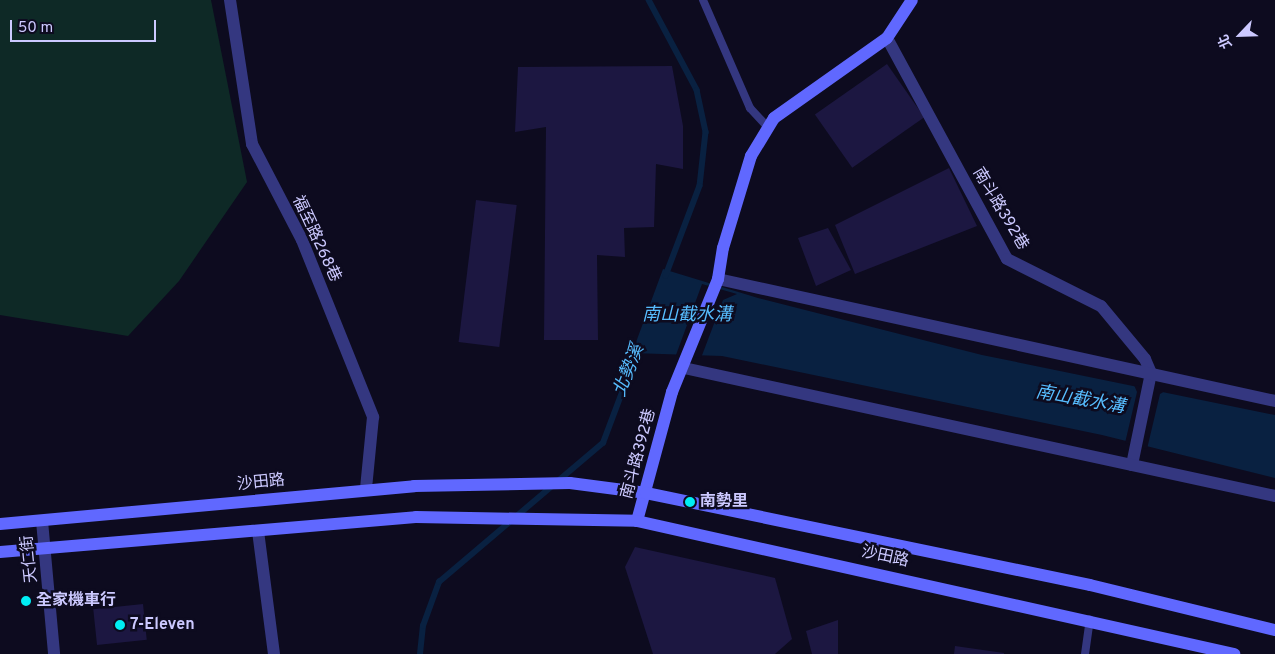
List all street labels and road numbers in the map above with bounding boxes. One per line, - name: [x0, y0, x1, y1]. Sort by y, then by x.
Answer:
- street label: 南斗路392巷: [968, 164, 1032, 254]
- street label: 福至路268巷: [288, 193, 344, 285]
- street label: 南斗路392巷: [618, 407, 660, 501]
- street label: 沙田路: [236, 471, 286, 495]
- street label: 天仁街: [18, 534, 42, 584]
- street label: 沙田路: [860, 543, 910, 571]

